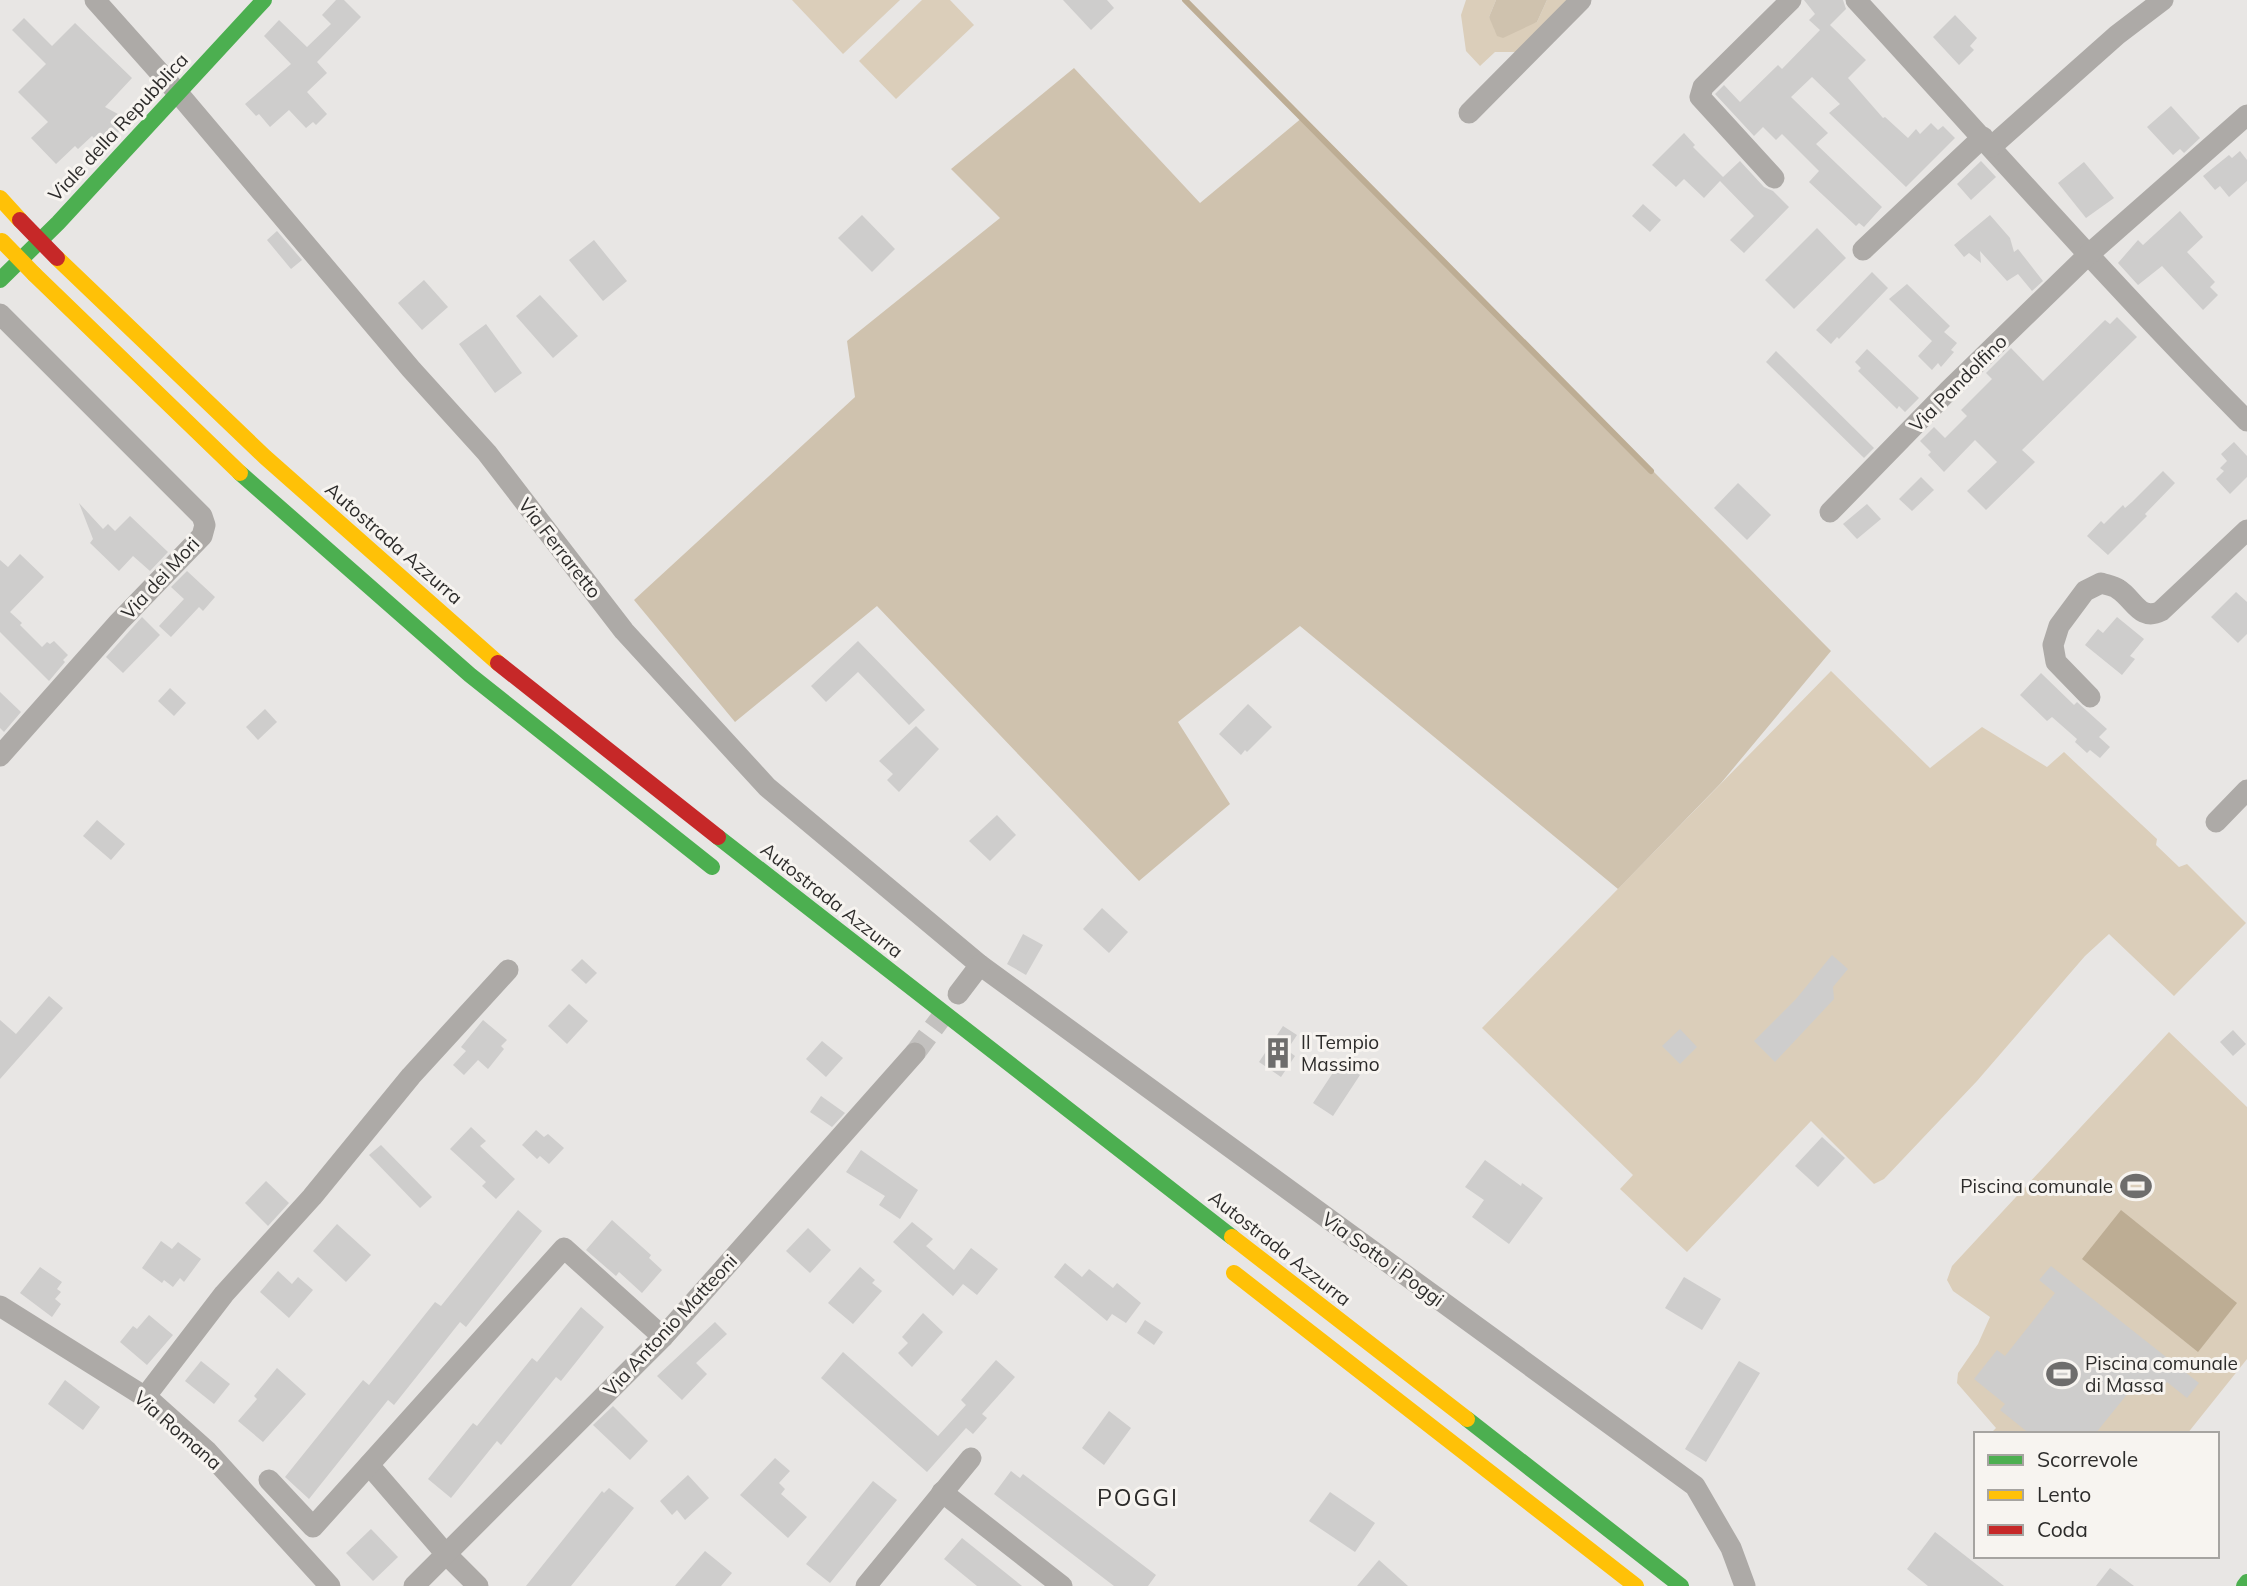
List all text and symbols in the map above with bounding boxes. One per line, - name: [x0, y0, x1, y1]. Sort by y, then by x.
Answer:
- street label: Viale della Repubblica: [43, 48, 193, 206]
- street label: Via Pandolfino: [1904, 329, 2012, 437]
- street label: Autostrada Azzurra: [320, 477, 468, 609]
- street label: Via Ferraretto: [513, 493, 607, 603]
- street label: Via dei Mori: [116, 532, 204, 624]
- street label: Autostrada Azzurra: [756, 837, 908, 963]
- place label: Il Tempio Massimo: [1301, 1030, 1380, 1076]
- building icon: Il Tempio Massimo: [1261, 1036, 1295, 1070]
- sports icon: Piscina comunale: [2119, 1169, 2153, 1203]
- place label: Piscina comunale: [1960, 1174, 2113, 1198]
- street label: Autostrada Azzurra: [1204, 1185, 1356, 1311]
- street label: Via Sotto i Poggi: [1317, 1207, 1449, 1311]
- street label: Via Antonio Matteoni: [598, 1249, 742, 1401]
- place label: Piscina comunale di Massa: [2085, 1351, 2238, 1397]
- sports icon: Piscina comunale di Massa: [2045, 1357, 2079, 1391]
- street label: Via Romana: [129, 1385, 227, 1475]
- legend: [1974, 1432, 2219, 1558]
- text: Scorrevole: [2037, 1446, 2138, 1472]
- text: Lento: [2037, 1481, 2091, 1507]
- district label: POGGI: [1097, 1483, 1179, 1512]
- text: Coda: [2037, 1516, 2088, 1542]

